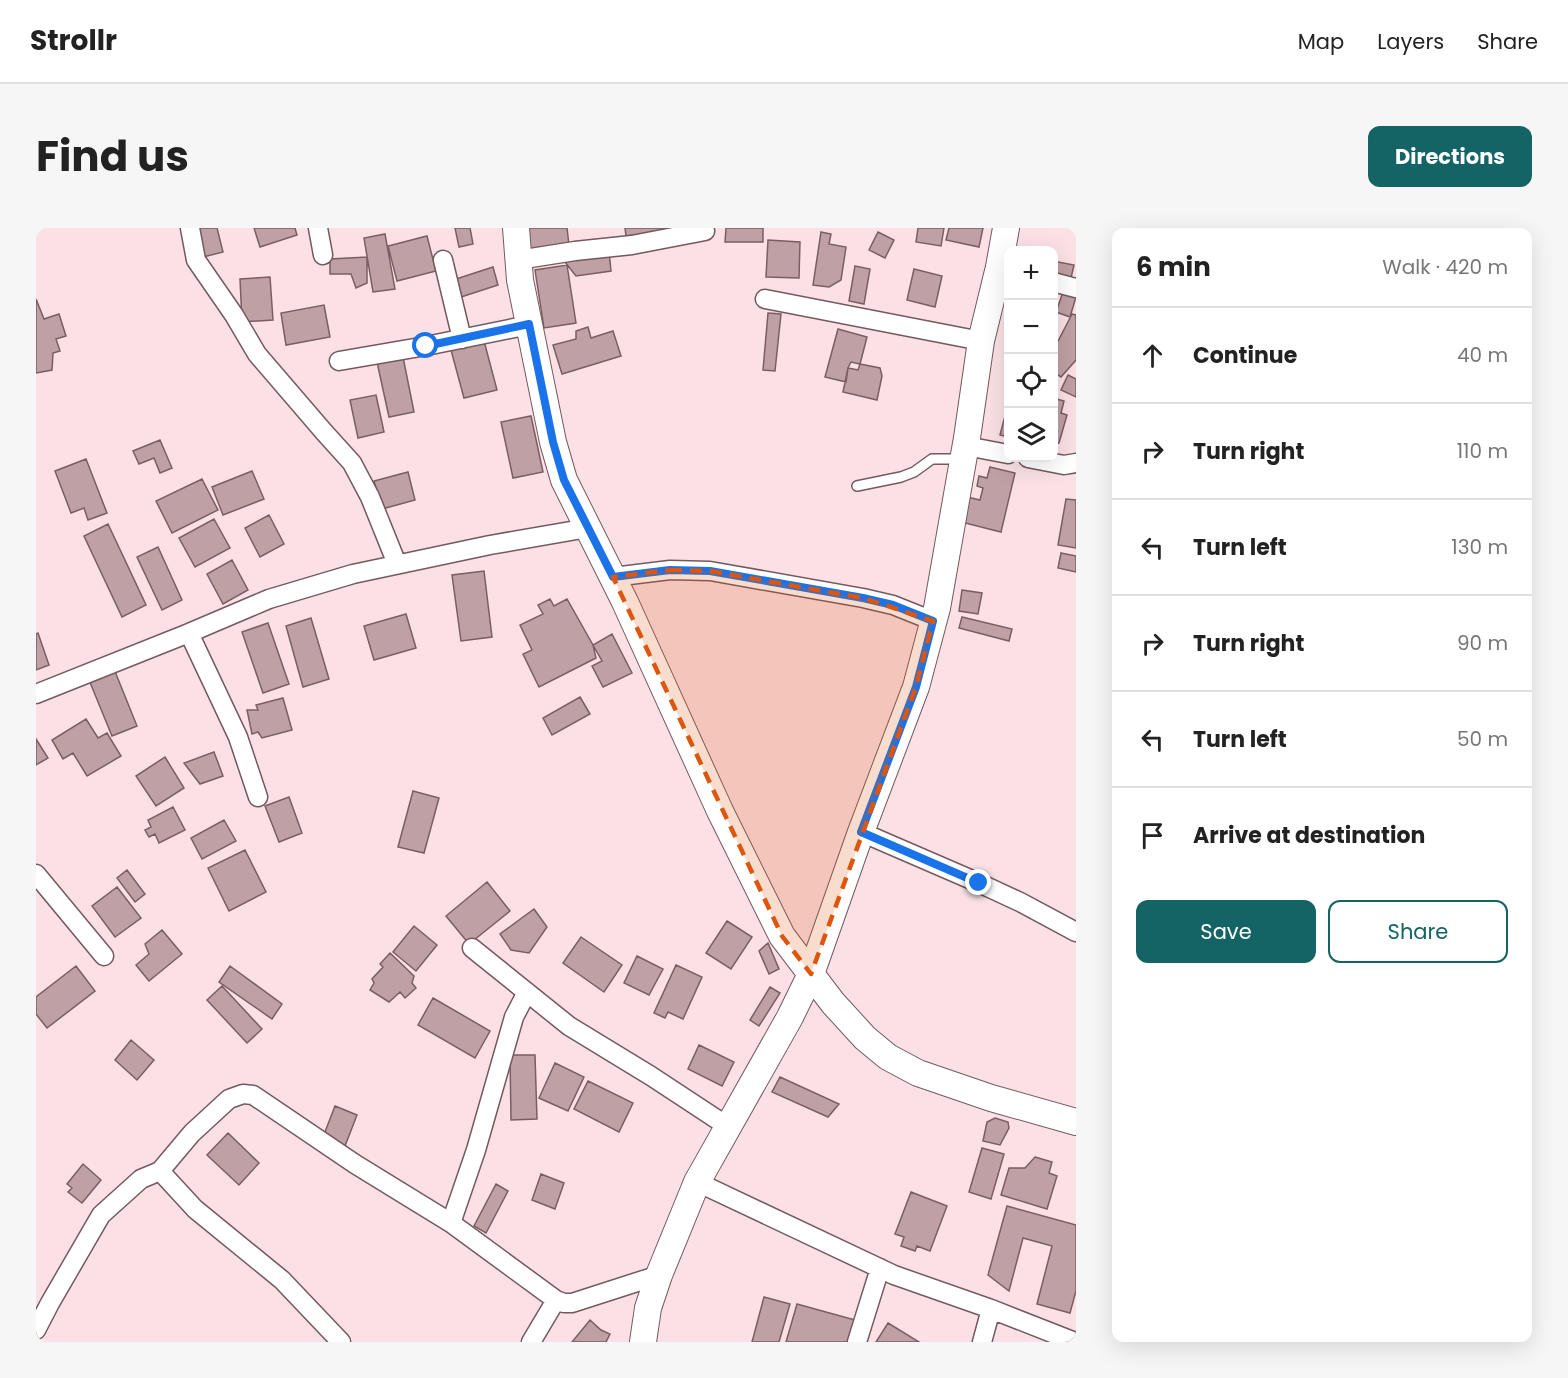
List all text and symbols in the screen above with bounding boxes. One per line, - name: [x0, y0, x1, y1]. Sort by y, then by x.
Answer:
- text: Strollr: [30, 21, 117, 60]
- text: Map: [1298, 27, 1344, 56]
- text: Layers: [1377, 27, 1444, 56]
- text: Share: [1477, 27, 1538, 56]
- button: Directions: [1368, 126, 1532, 187]
- text: Find us: [36, 127, 189, 186]
- map controls: [1004, 246, 1058, 462]
- button: +: [1004, 246, 1058, 300]
- text: 6 min: [1136, 249, 1211, 285]
- text: Walk · 420 m: [1382, 253, 1508, 281]
- button: −: [1004, 300, 1058, 354]
- route start: [412, 332, 438, 358]
- icon: ahead: [1136, 339, 1169, 372]
- text: Continue: [1193, 340, 1297, 371]
- text: 40 m: [1457, 341, 1508, 369]
- button: locate: [1004, 354, 1058, 408]
- button: layers: [1004, 408, 1058, 462]
- icon: right: [1136, 435, 1169, 468]
- text: Turn right: [1193, 436, 1304, 467]
- text: 110 m: [1457, 437, 1508, 465]
- icon: left: [1136, 531, 1169, 564]
- text: Turn left: [1193, 532, 1287, 563]
- text: 130 m: [1451, 533, 1508, 561]
- icon: right: [1136, 627, 1169, 660]
- text: Turn right: [1193, 628, 1304, 659]
- text: 90 m: [1457, 629, 1508, 657]
- icon: left: [1136, 723, 1169, 756]
- text: Turn left: [1193, 724, 1287, 755]
- text: 50 m: [1457, 725, 1508, 753]
- icon: arrive: [1136, 819, 1169, 852]
- text: Arrive at destination: [1193, 820, 1425, 851]
- route end: [965, 869, 991, 895]
- button: Save: [1136, 900, 1316, 963]
- button: Share: [1328, 900, 1508, 963]

